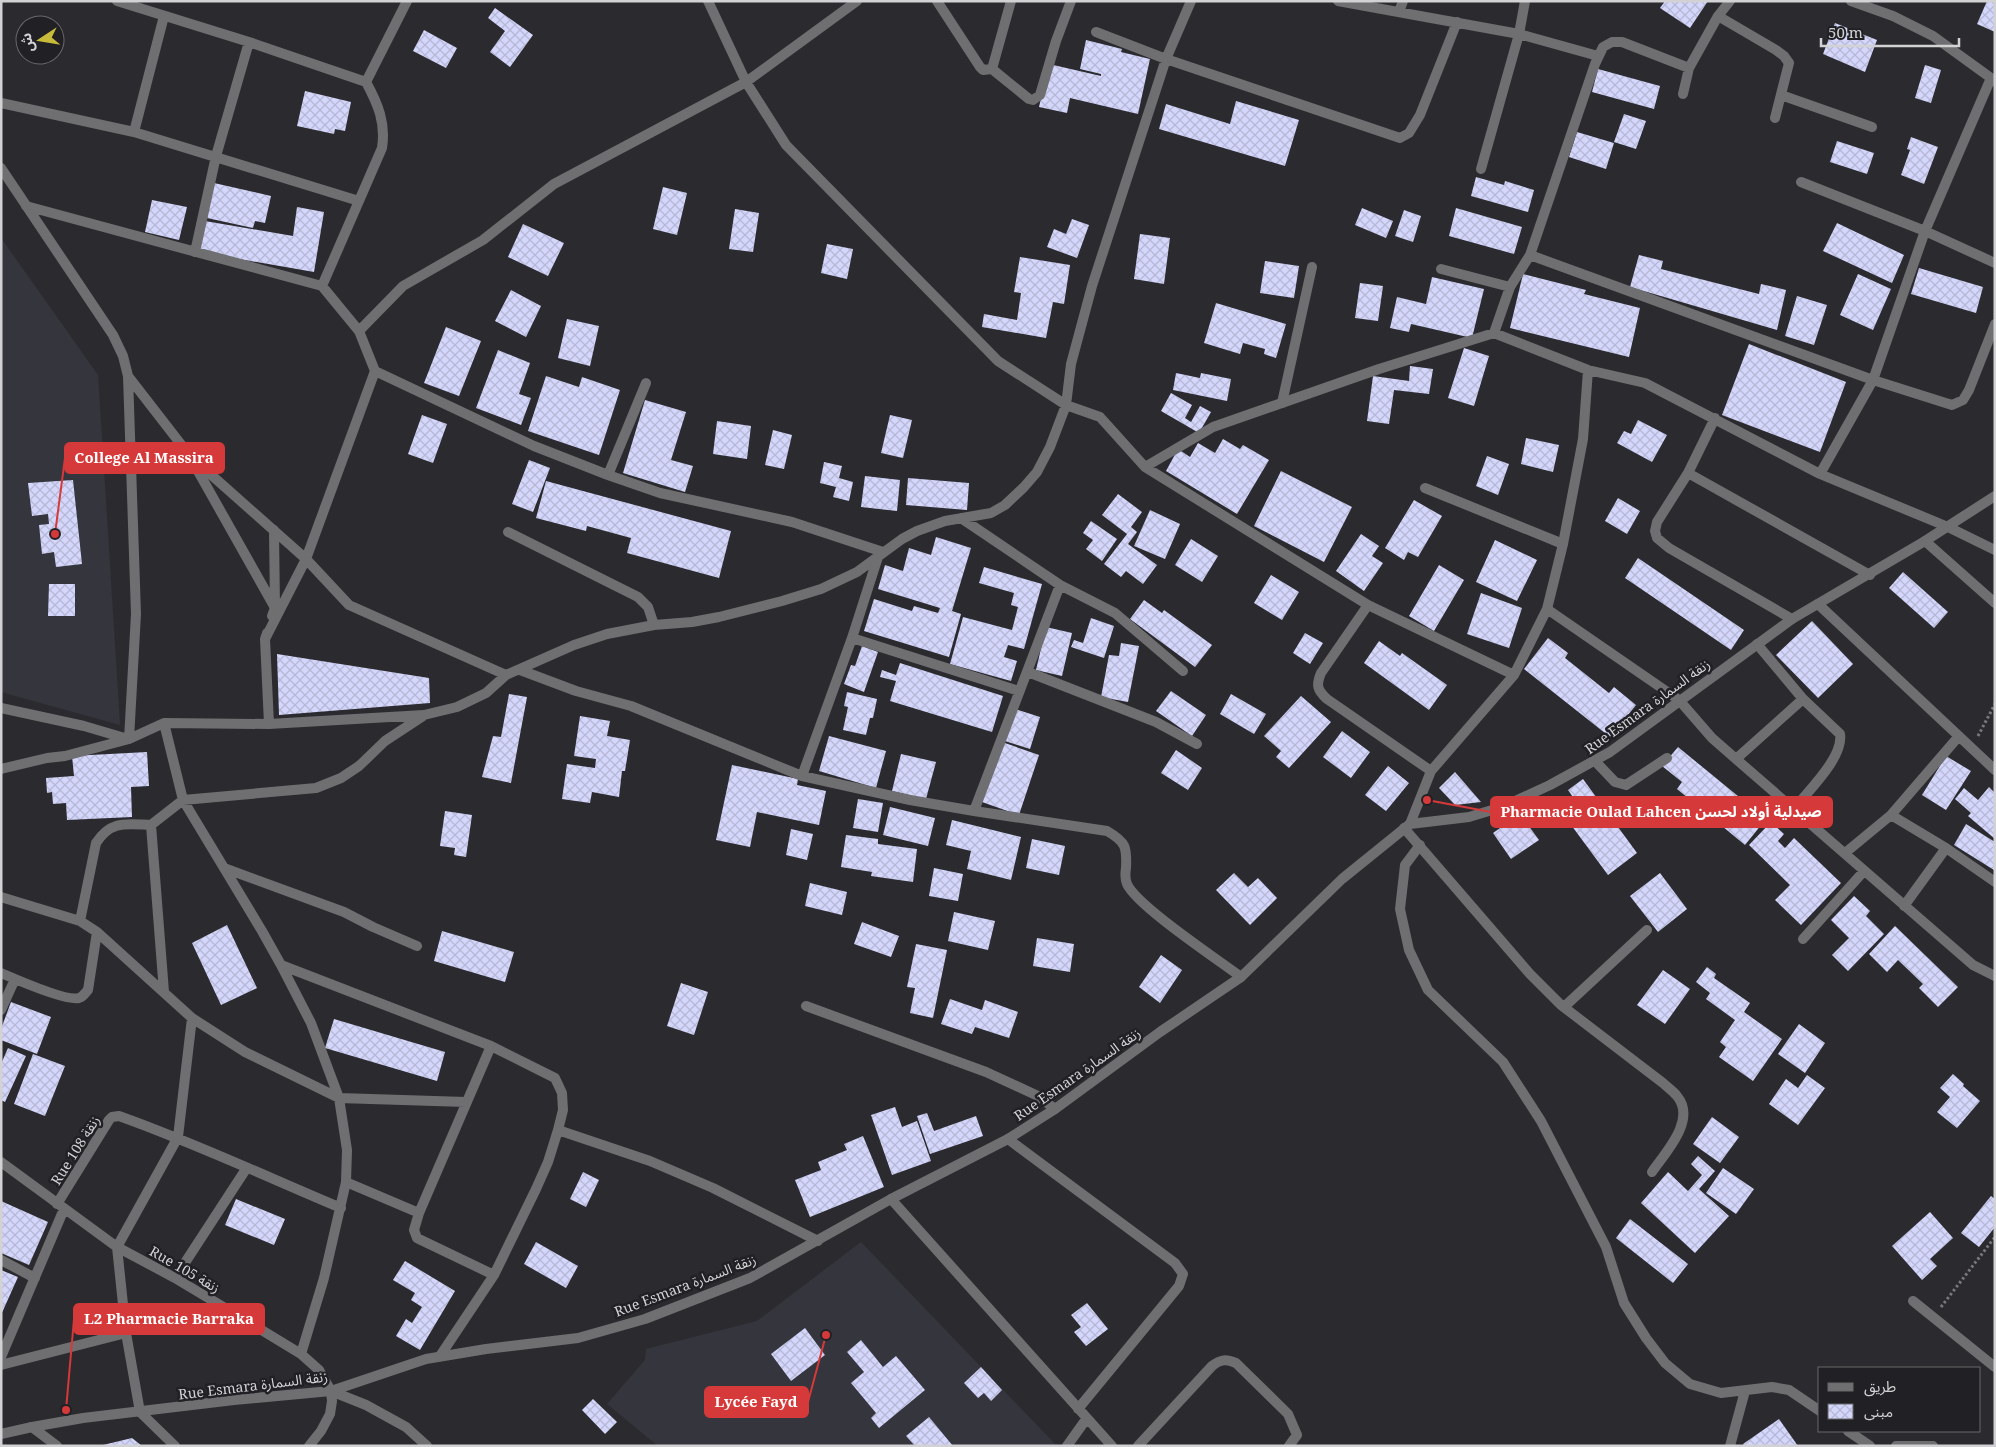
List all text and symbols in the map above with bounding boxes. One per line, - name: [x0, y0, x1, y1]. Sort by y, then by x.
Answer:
- north arrow: [15, 15, 65, 65]
- scale bar: [1821, 15, 1958, 47]
- text: 50 m: [1828, 22, 1863, 42]
- text: ش: [16, 31, 38, 54]
- callout: College Al Massira: [65, 443, 224, 473]
- text: College Al Massira: [74, 447, 214, 467]
- street label: Rue Esmara زنقة السمارة: [1581, 654, 1713, 758]
- callout: Pharmacie Oulad Lahcen صيدلية أولاد لحسن: [1491, 797, 1832, 827]
- text: Pharmacie Oulad Lahcen صيدلية أولاد لحسن: [1500, 801, 1822, 821]
- street label: Rue Esmara زنقة السمارة: [1010, 1023, 1144, 1125]
- street label: Rue 108 زنقة: [46, 1112, 104, 1188]
- street label: Rue 105 زنقة: [146, 1241, 224, 1297]
- street label: Rue Esmara زنقة السمارة: [611, 1249, 759, 1321]
- callout: L2 Pharmacie Barraka: [74, 1304, 264, 1334]
- text: L2 Pharmacie Barraka: [84, 1308, 254, 1328]
- street label: Rue Esmara زنقة السمارة: [177, 1366, 329, 1404]
- legend: [1818, 1367, 1981, 1432]
- text: طريق: [1864, 1376, 1896, 1397]
- callout: Lycée Fayd: [705, 1387, 808, 1417]
- text: Lycée Fayd: [715, 1391, 798, 1411]
- text: مبنى: [1864, 1401, 1893, 1421]

